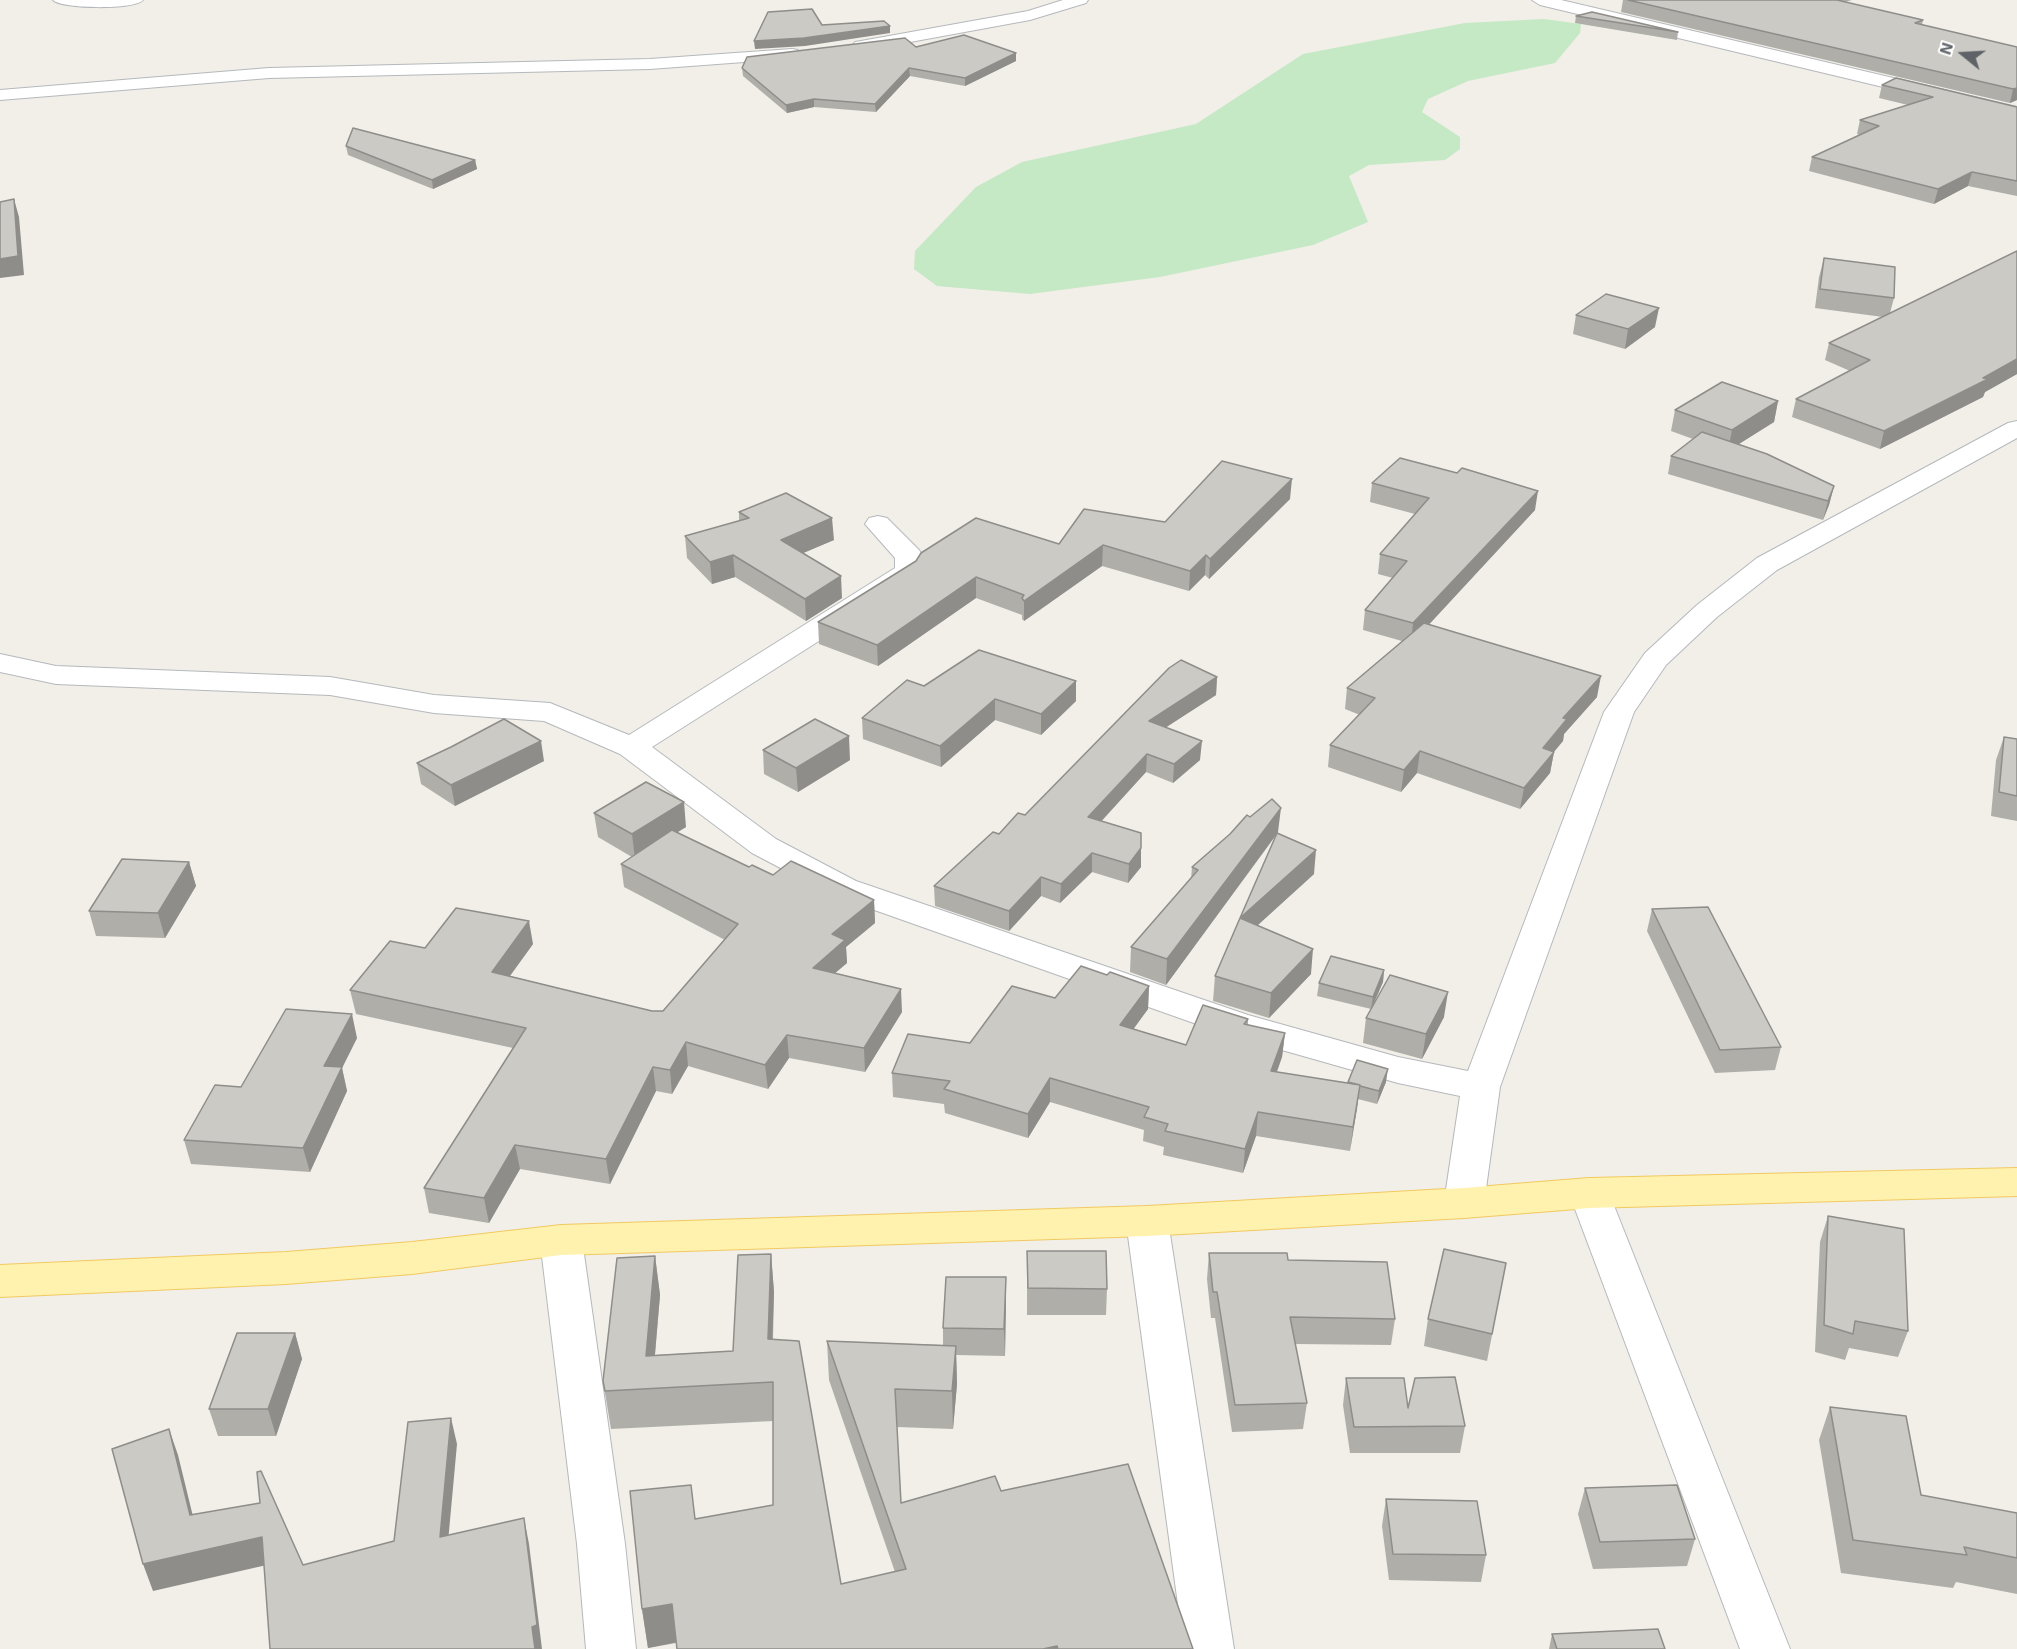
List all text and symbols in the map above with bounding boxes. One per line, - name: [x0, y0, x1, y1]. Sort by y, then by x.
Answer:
- north arrow: [1933, 24, 1993, 84]
- text: N: [1935, 40, 1956, 57]

